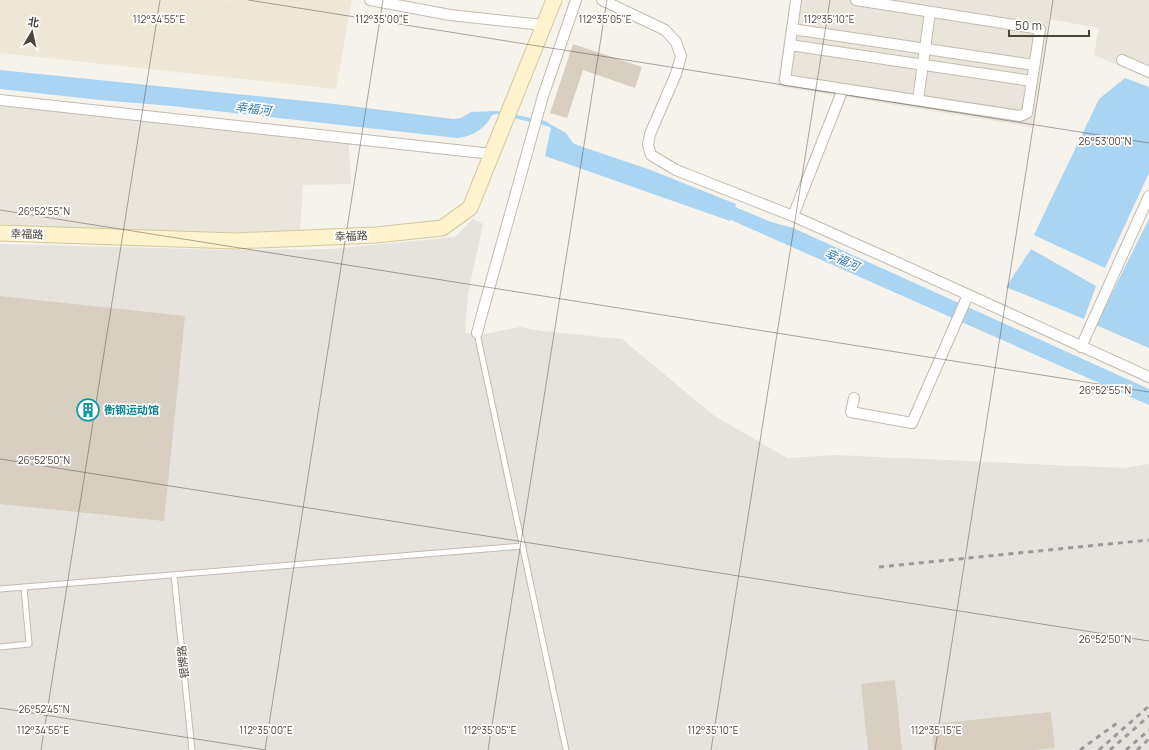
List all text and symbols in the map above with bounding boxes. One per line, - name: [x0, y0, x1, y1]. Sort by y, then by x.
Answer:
- north arrow: [12, 12, 52, 52]
- text: 112°34'55"E: [133, 12, 186, 26]
- text: 112°35'00"E: [355, 12, 409, 26]
- text: 112°35'05"E: [579, 12, 632, 26]
- text: 112°35'10"E: [803, 12, 855, 26]
- scale bar: [1009, 12, 1089, 38]
- text: 北: [27, 13, 40, 30]
- text: 50 m: [1015, 17, 1042, 34]
- water label: 幸福河: [234, 98, 274, 119]
- text: 26°53'00"N: [1079, 134, 1132, 148]
- text: 26°52'55"N: [18, 204, 70, 218]
- street label: 幸福路: [10, 225, 44, 242]
- street label: 幸福路: [334, 227, 368, 244]
- water label: 幸福河: [822, 244, 864, 275]
- text: 26°52'55"N: [1079, 383, 1131, 397]
- building icon: 衡钢运动馆: [75, 397, 101, 423]
- place label: 衡钢运动馆: [104, 402, 159, 417]
- text: 26°52'50"N: [18, 453, 70, 467]
- text: 26°52'50"N: [1079, 632, 1131, 646]
- street label: 银牌路: [173, 645, 192, 679]
- text: 26°52'45"N: [19, 702, 70, 716]
- text: 112°34'55"E: [17, 723, 70, 737]
- text: 112°35'00"E: [239, 723, 293, 737]
- text: 112°35'05"E: [464, 723, 517, 737]
- text: 112°35'10"E: [687, 723, 739, 737]
- text: 112°35'15"E: [911, 723, 962, 737]

